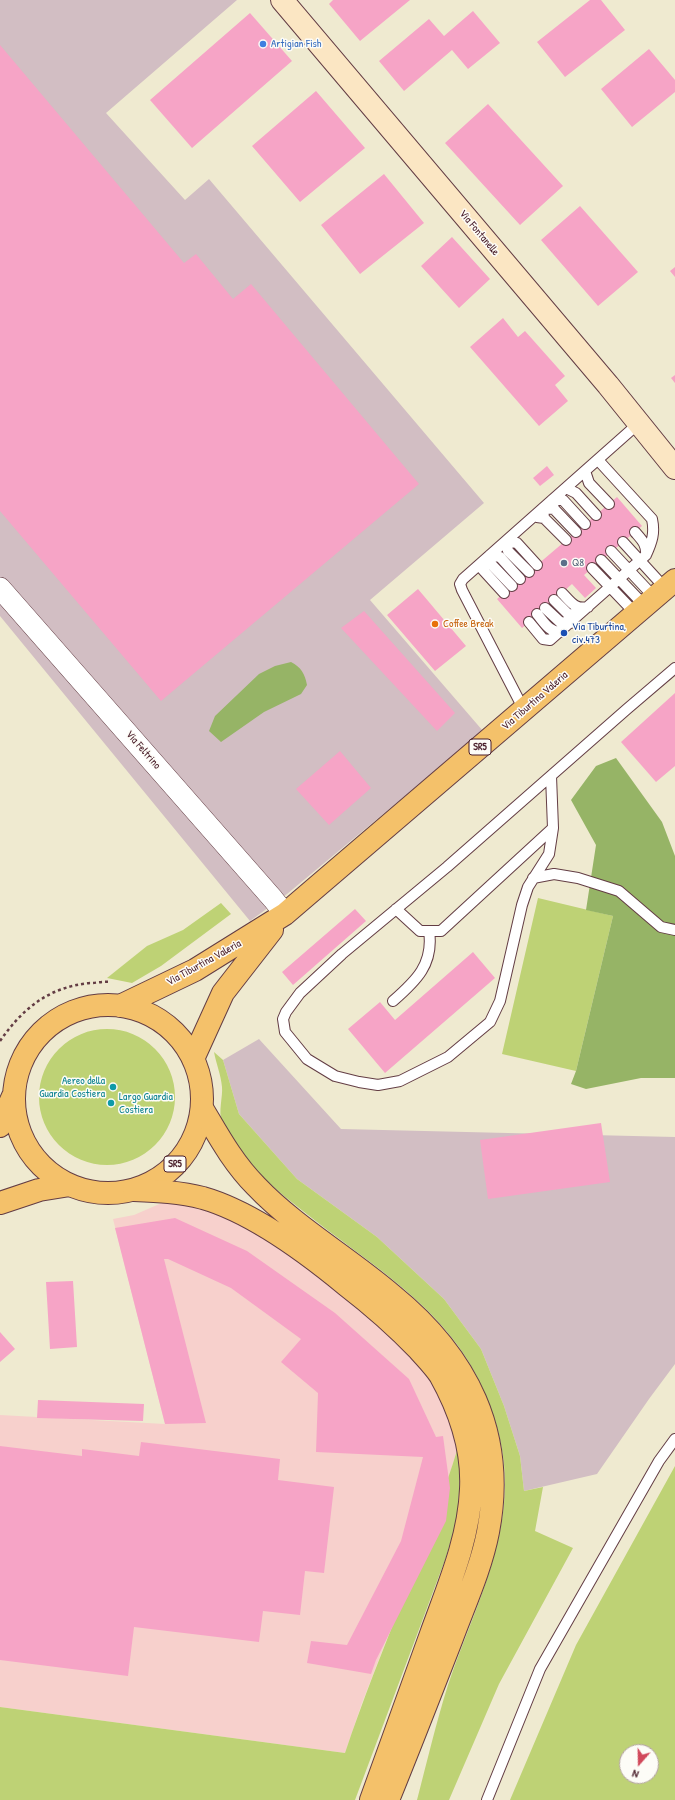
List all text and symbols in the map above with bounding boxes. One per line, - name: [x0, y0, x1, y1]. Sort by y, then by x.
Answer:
- place label: Artigian Fish: [271, 37, 321, 51]
- marker: Artigian Fish: [258, 39, 268, 49]
- street label: Via Fontanelle: [456, 207, 502, 259]
- place label: Q8: [572, 556, 584, 570]
- marker: Q8: [559, 558, 569, 568]
- place label: Coffee Break: [443, 617, 494, 631]
- marker: Coffee Break: [430, 619, 440, 629]
- place label: Via Tiburtina, civ.473: [572, 620, 626, 646]
- marker: Via Tiburtina, civ.473: [559, 628, 569, 638]
- street label: Via Tiburtina Valeria: [499, 669, 571, 733]
- street label: Via Feltrino: [123, 728, 163, 772]
- road number: SR5: [469, 739, 491, 755]
- street label: Via Tiburtina Valeria: [164, 937, 244, 989]
- place label: Aereo della Guardia Costiera: [39, 1074, 105, 1100]
- marker: Aereo della Guardia Costiera: [108, 1082, 118, 1092]
- place label: Largo Guardia Costiera: [119, 1090, 173, 1116]
- marker: Largo Guardia Costiera: [106, 1098, 116, 1108]
- road number: SR5: [164, 1156, 186, 1172]
- north arrow: [619, 1744, 659, 1784]
- text: N: [630, 1767, 640, 1782]

